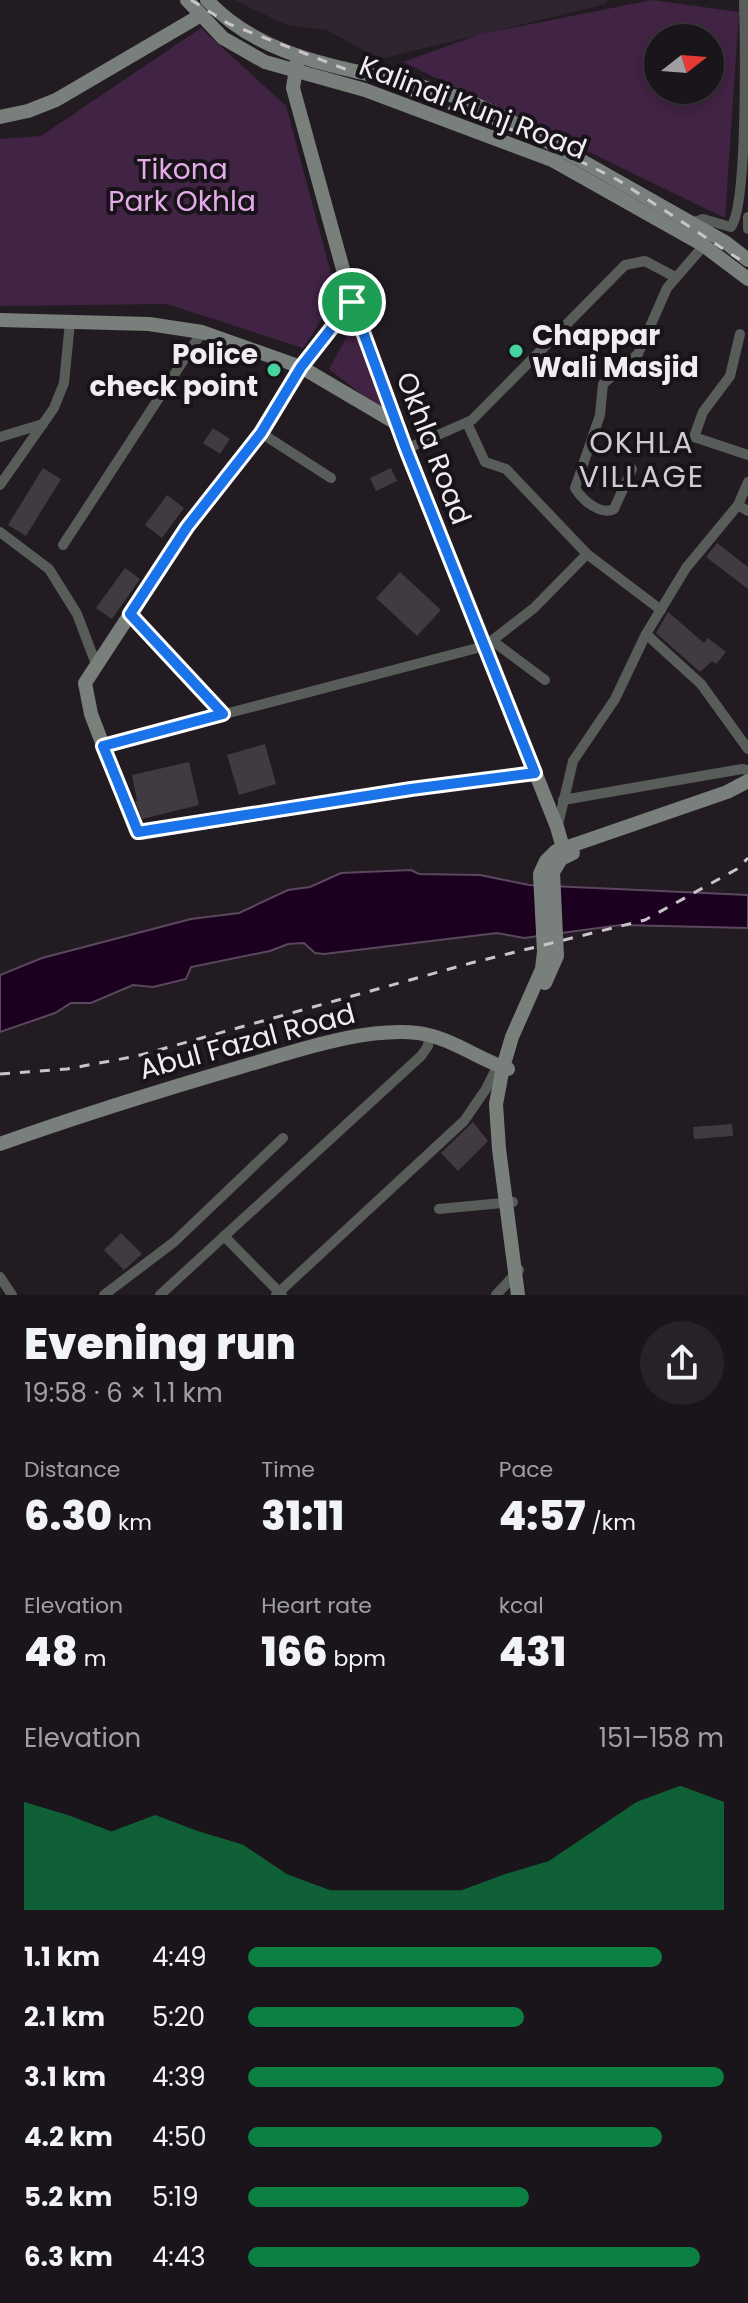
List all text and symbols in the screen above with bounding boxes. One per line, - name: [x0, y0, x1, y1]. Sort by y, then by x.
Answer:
- north arrow: [644, 24, 724, 104]
- map controls: [644, 24, 724, 104]
- street label: Kalindi Kunj Road: [354, 46, 592, 169]
- park label: Tikona Park Okhla: [108, 150, 256, 221]
- pin: [318, 268, 386, 336]
- icon: arrive: [330, 280, 374, 324]
- place label: Chappar Wali Masjid: [532, 316, 699, 387]
- place label: Police check point: [89, 335, 258, 406]
- marker: Chappar Wali Masjid: [507, 342, 525, 360]
- marker: Police check point: [265, 361, 283, 379]
- street label: Okhla Road: [387, 366, 480, 530]
- district label: OKHLA VILLAGE: [579, 421, 705, 498]
- street label: Abul Fazal Road: [135, 994, 359, 1089]
- text: Evening run: [24, 1313, 296, 1374]
- button: share: [640, 1321, 724, 1405]
- text: 19:58 · 6 × 1.1 km: [24, 1375, 223, 1411]
- text: Distance: [24, 1454, 120, 1485]
- text: Time: [261, 1454, 315, 1485]
- text: Pace: [499, 1454, 553, 1485]
- text: 6.30: [24, 1488, 112, 1544]
- text: 31:11: [261, 1488, 344, 1544]
- text: 4:57: [499, 1488, 586, 1544]
- text: km: [112, 1507, 152, 1538]
- text: /km: [586, 1507, 636, 1538]
- text: Elevation: [24, 1590, 123, 1621]
- text: Heart rate: [261, 1590, 372, 1621]
- text: kcal: [499, 1590, 544, 1621]
- text: 48: [24, 1624, 78, 1680]
- text: 166: [261, 1624, 328, 1680]
- text: 431: [499, 1624, 566, 1680]
- text: m: [78, 1643, 106, 1674]
- text: bpm: [328, 1643, 386, 1674]
- text: Elevation: [24, 1720, 141, 1756]
- text: 151–158 m: [599, 1720, 724, 1756]
- text: 1.1 km: [24, 1939, 100, 1975]
- text: 4:49: [152, 1939, 207, 1975]
- text: 2.1 km: [24, 1999, 105, 2035]
- text: 5:20: [152, 1999, 205, 2035]
- text: 3.1 km: [24, 2059, 106, 2095]
- text: 4:39: [152, 2059, 206, 2095]
- text: 4.2 km: [24, 2119, 113, 2155]
- text: 4:50: [152, 2119, 207, 2155]
- text: 5.2 km: [24, 2179, 112, 2215]
- text: 5:19: [152, 2179, 199, 2215]
- text: 6.3 km: [24, 2239, 113, 2275]
- text: 4:43: [152, 2239, 206, 2275]

